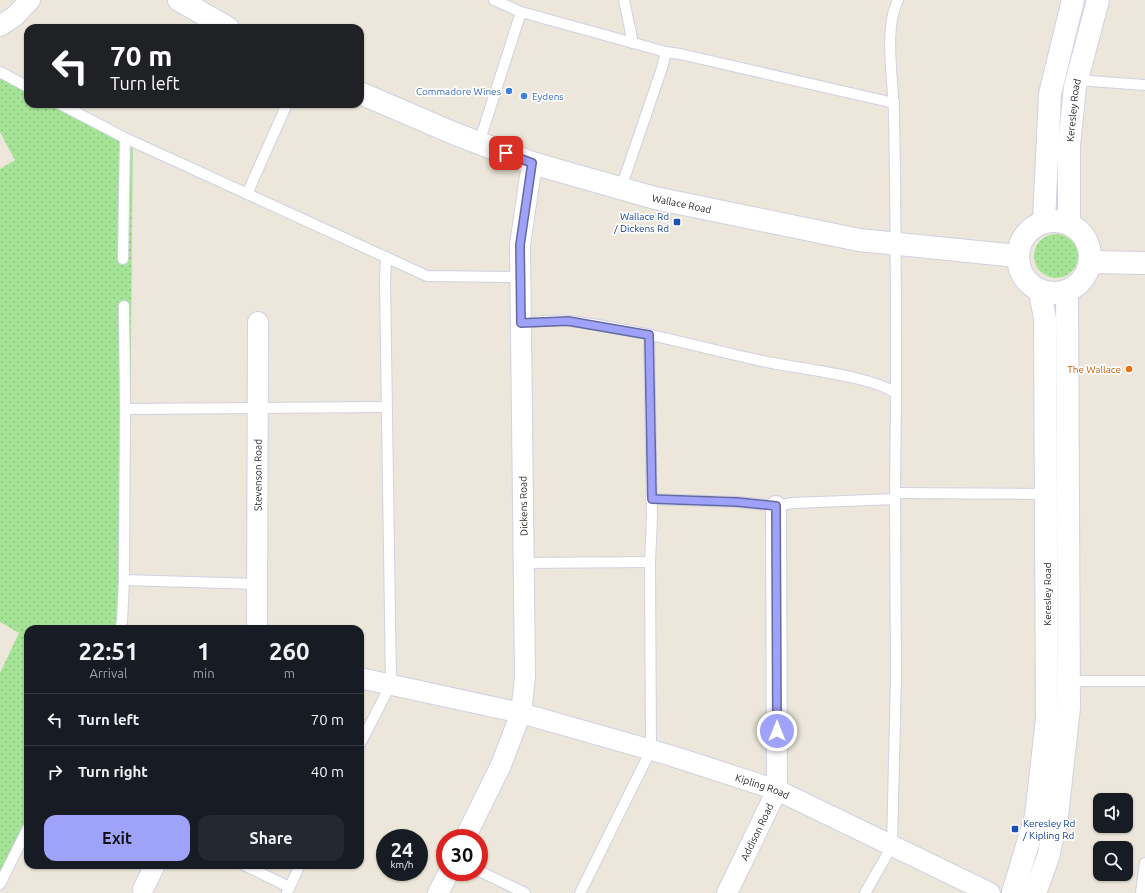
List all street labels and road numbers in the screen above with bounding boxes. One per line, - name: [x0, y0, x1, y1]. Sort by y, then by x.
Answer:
- street label: Keresley Road: [1064, 77, 1083, 142]
- street label: Wallace Road: [651, 193, 712, 215]
- street label: Stevenson Road: [252, 439, 264, 511]
- street label: Dickens Road: [517, 476, 530, 536]
- street label: Keresley Road: [1042, 562, 1053, 626]
- street label: Kipling Road: [734, 772, 791, 801]
- street label: Addison Road: [739, 802, 776, 862]

